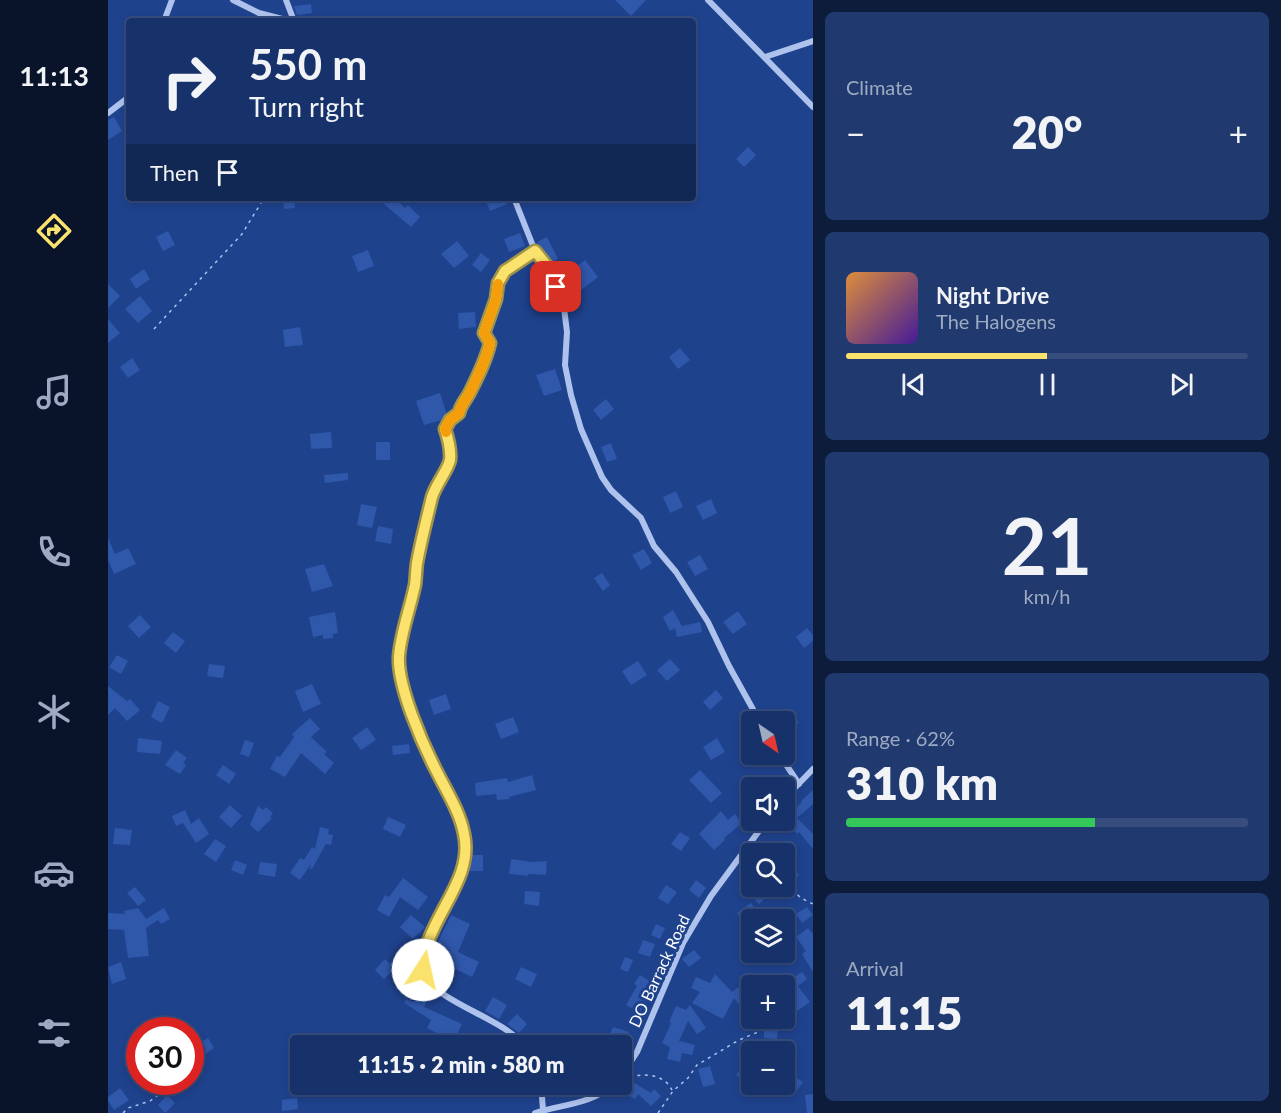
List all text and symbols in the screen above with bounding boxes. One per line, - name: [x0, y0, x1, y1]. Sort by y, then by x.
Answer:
- text: 550 m: [249, 39, 367, 89]
- icon: right: [150, 42, 228, 120]
- text: 11:13: [19, 59, 89, 92]
- text: Climate: [846, 75, 913, 99]
- text: Turn right: [249, 90, 364, 123]
- text: 20°: [1012, 105, 1082, 159]
- text: −: [846, 113, 865, 153]
- text: +: [1229, 113, 1248, 153]
- icon: arrive: [211, 156, 244, 189]
- text: Then: [150, 159, 199, 186]
- icon: directions: [33, 210, 75, 252]
- pin: [530, 261, 581, 312]
- icon: arrive: [539, 270, 572, 303]
- text: Night Drive: [936, 282, 1049, 309]
- text: The Halogens: [936, 309, 1056, 333]
- icon: previous: [897, 368, 930, 401]
- icon: pause: [1031, 368, 1064, 401]
- icon: next: [1165, 368, 1198, 401]
- icon: music: [33, 371, 75, 413]
- text: 21: [1002, 498, 1092, 592]
- icon: phone: [33, 531, 75, 573]
- text: km/h: [1024, 584, 1070, 608]
- icon: climate: [33, 691, 75, 733]
- north arrow: [741, 711, 795, 765]
- map controls: [741, 711, 795, 1095]
- text: Range · 62%: [846, 726, 955, 750]
- text: 310 km: [846, 756, 998, 810]
- button: sound: [741, 777, 795, 831]
- button: search: [741, 843, 795, 897]
- icon: car: [33, 852, 75, 894]
- button: layers: [741, 909, 795, 963]
- street label: DO Barrack Road: [624, 911, 693, 1030]
- position arrow: [391, 938, 455, 1002]
- text: Arrival: [846, 956, 904, 980]
- button: +: [741, 975, 795, 1029]
- text: 11:15: [846, 986, 962, 1040]
- icon: filters: [33, 1012, 75, 1054]
- speed limit sign: 30: [126, 1017, 204, 1095]
- button: −: [741, 1041, 795, 1095]
- text: 11:15 · 2 min · 580 m: [358, 1051, 564, 1078]

